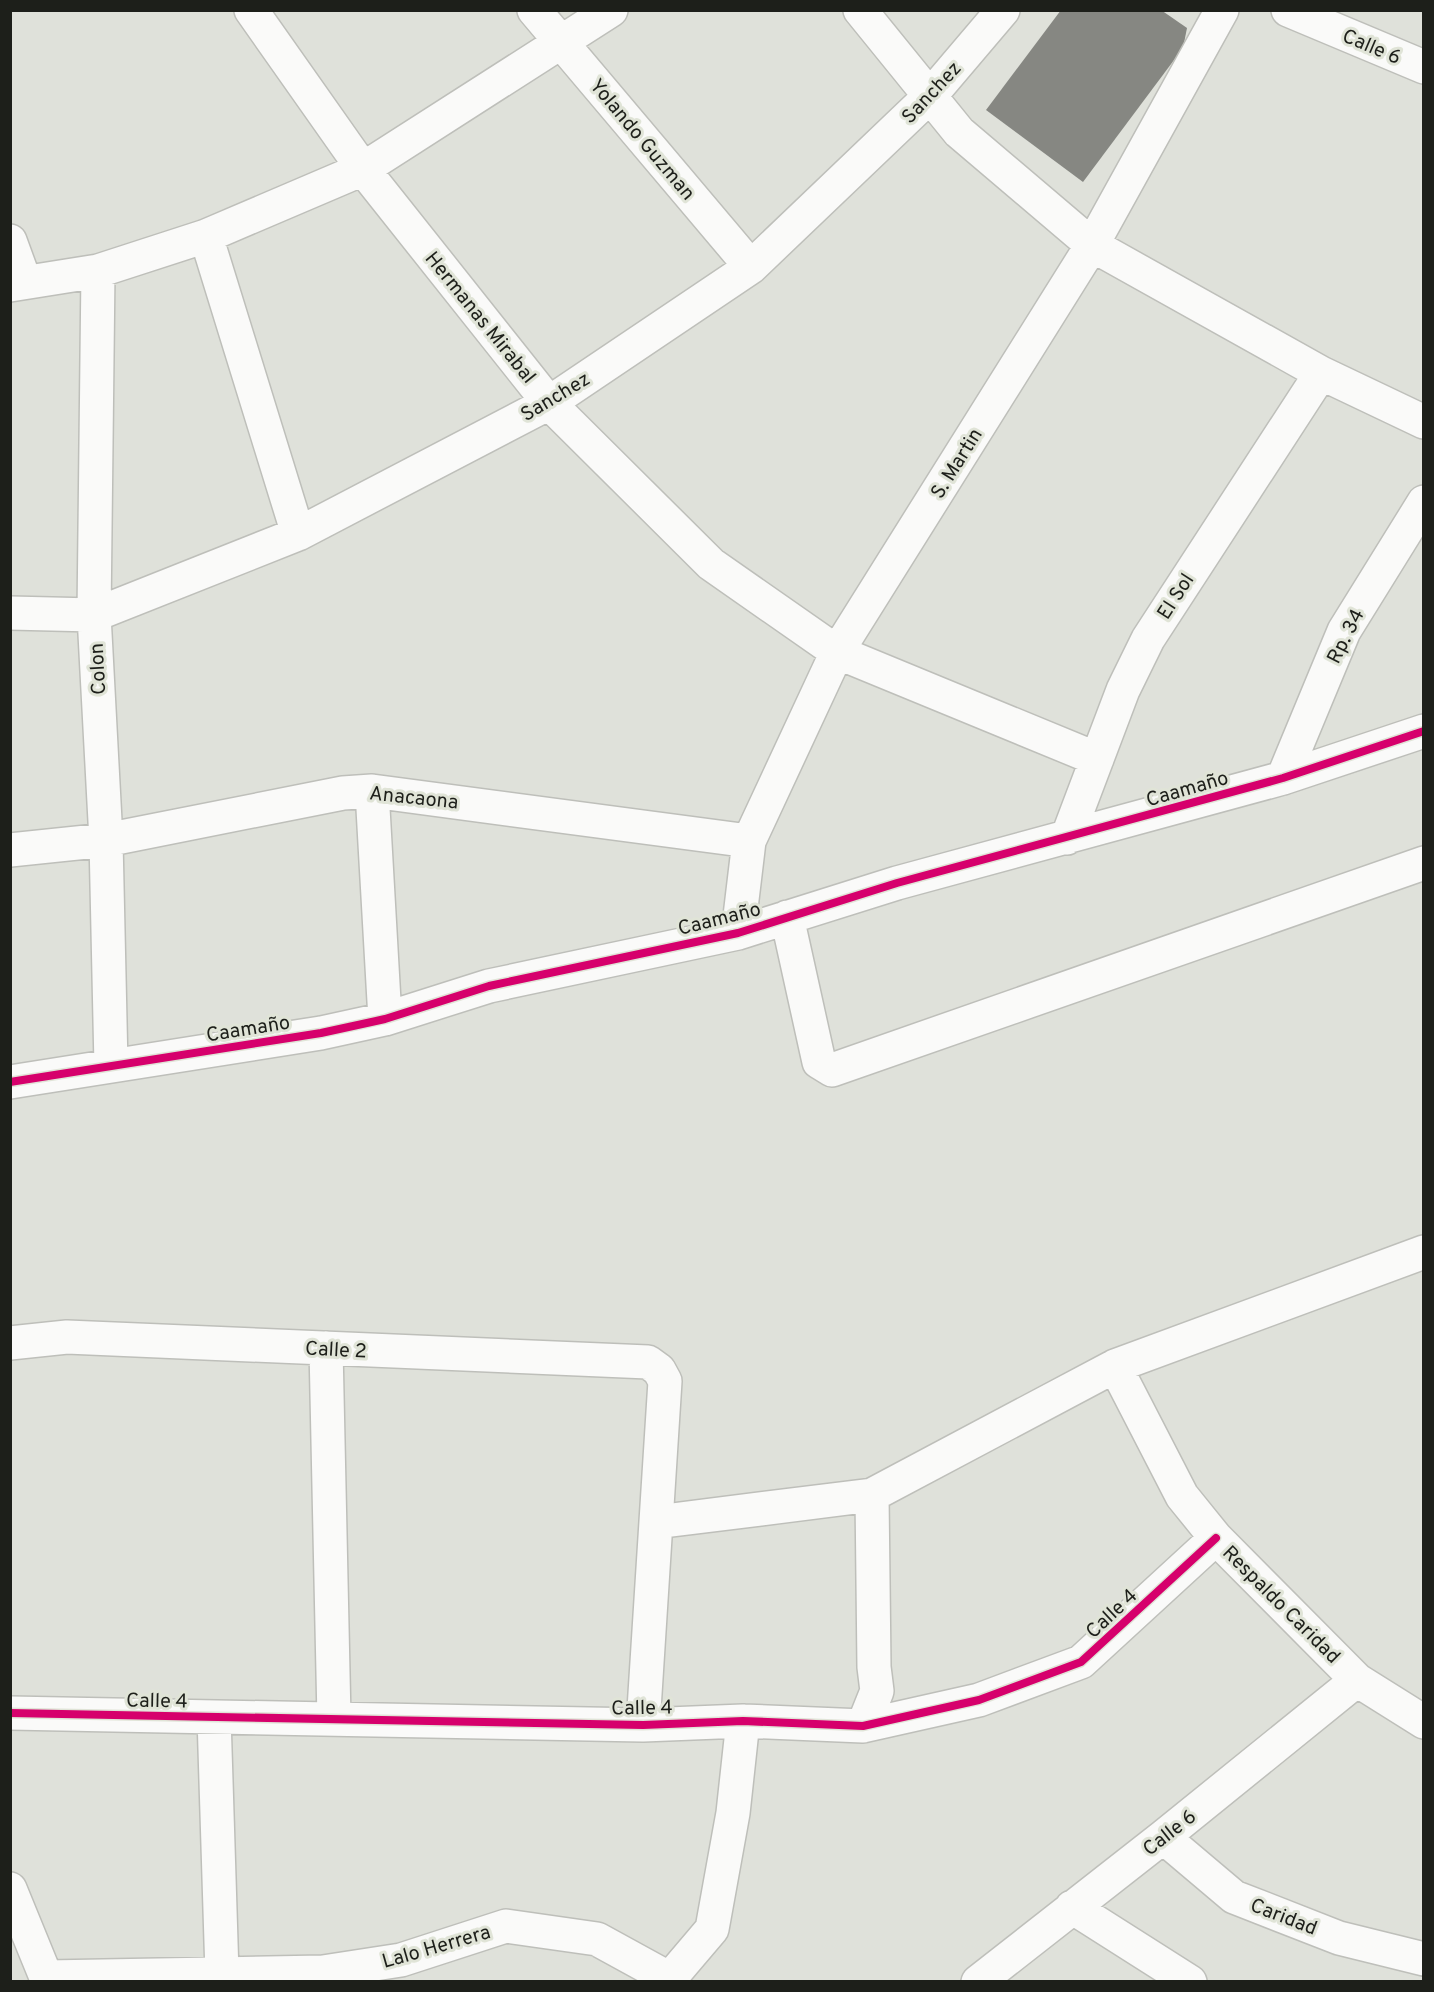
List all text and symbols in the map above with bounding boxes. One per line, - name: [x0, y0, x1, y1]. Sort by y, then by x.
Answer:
- street label: Calle 6: [1338, 24, 1405, 72]
- street label: Sanchez: [897, 57, 968, 130]
- street label: Yolando Guzman: [583, 74, 700, 206]
- street label: Hermanas Mirabal: [418, 247, 541, 390]
- street label: Sanchez: [517, 367, 596, 429]
- street label: S. Martin: [926, 424, 990, 504]
- street label: El Sol: [1152, 569, 1201, 625]
- street label: Rp. 34: [1322, 605, 1372, 669]
- street label: Colon: [85, 642, 113, 695]
- street label: Caamaño: [1143, 766, 1232, 814]
- street label: Anacaona: [368, 781, 460, 817]
- street label: Caamaño: [675, 897, 764, 943]
- street label: Caamaño: [205, 1011, 292, 1049]
- street label: Calle 2: [304, 1336, 367, 1366]
- street label: Respaldo Caridad: [1216, 1541, 1345, 1670]
- street label: Calle 4: [1081, 1584, 1144, 1645]
- street label: Calle 4: [126, 1688, 188, 1716]
- street label: Calle 4: [611, 1695, 673, 1723]
- street label: Calle 6: [1138, 1804, 1202, 1863]
- street label: Caridad: [1246, 1893, 1321, 1943]
- street label: Lalo Herrera: [379, 1920, 494, 1976]

